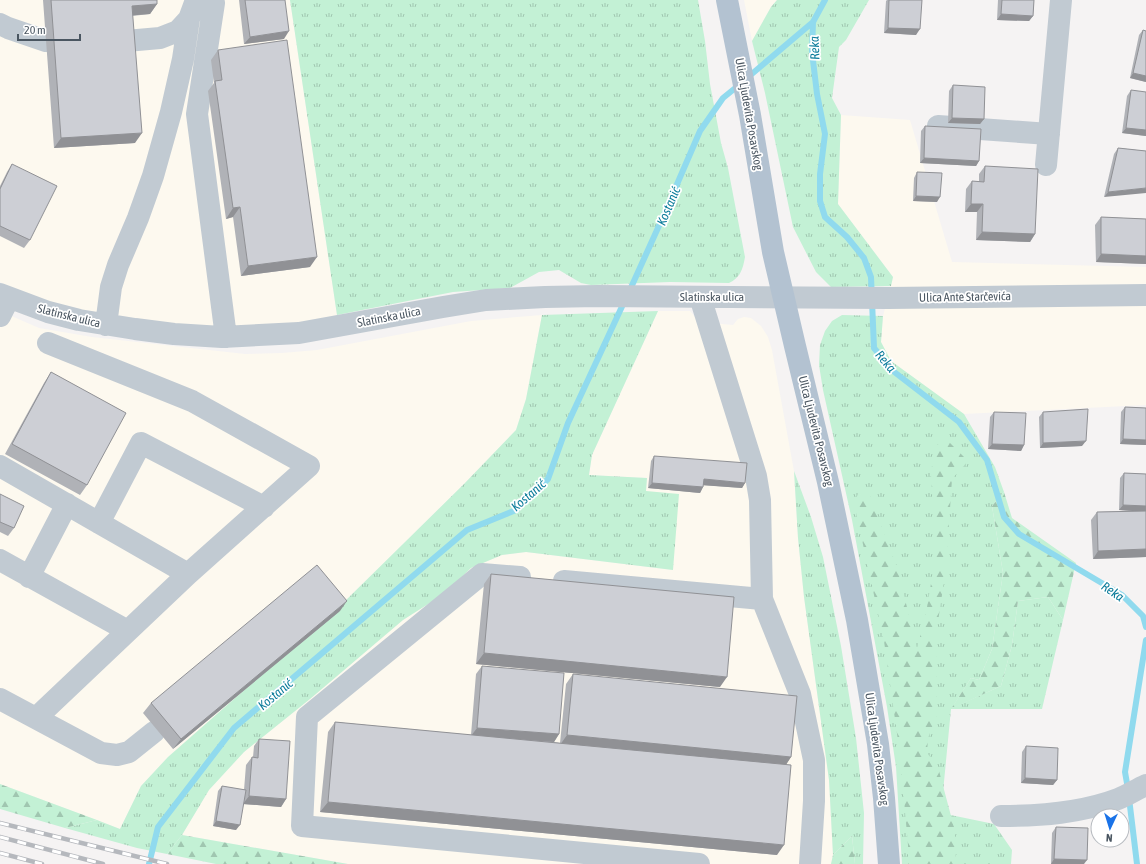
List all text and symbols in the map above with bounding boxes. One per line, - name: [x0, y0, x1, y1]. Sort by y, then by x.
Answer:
- scale bar: [18, 16, 80, 42]
- text: 20 m: [24, 23, 46, 37]
- water label: Reka: [807, 36, 822, 60]
- street label: Ulica Ljudevita Posavskog: [732, 57, 766, 172]
- water label: Kostanić: [654, 183, 684, 228]
- street label: Ulica Ante Starčevića: [919, 289, 1011, 305]
- street label: Slatinska ulica: [680, 290, 744, 304]
- street label: Slatinska ulica: [36, 301, 102, 331]
- street label: Slatinska ulica: [356, 304, 422, 330]
- water label: Reka: [872, 347, 899, 375]
- street label: Ulica Ljudevita Posavskog: [795, 374, 837, 489]
- water label: Kostanić: [508, 476, 549, 514]
- water label: Reka: [1099, 579, 1127, 604]
- water label: Kostanić: [255, 675, 297, 713]
- street label: Ulica Ljudevita Posavskog: [862, 692, 892, 807]
- north arrow: [1090, 808, 1130, 848]
- text: N: [1106, 832, 1113, 844]

